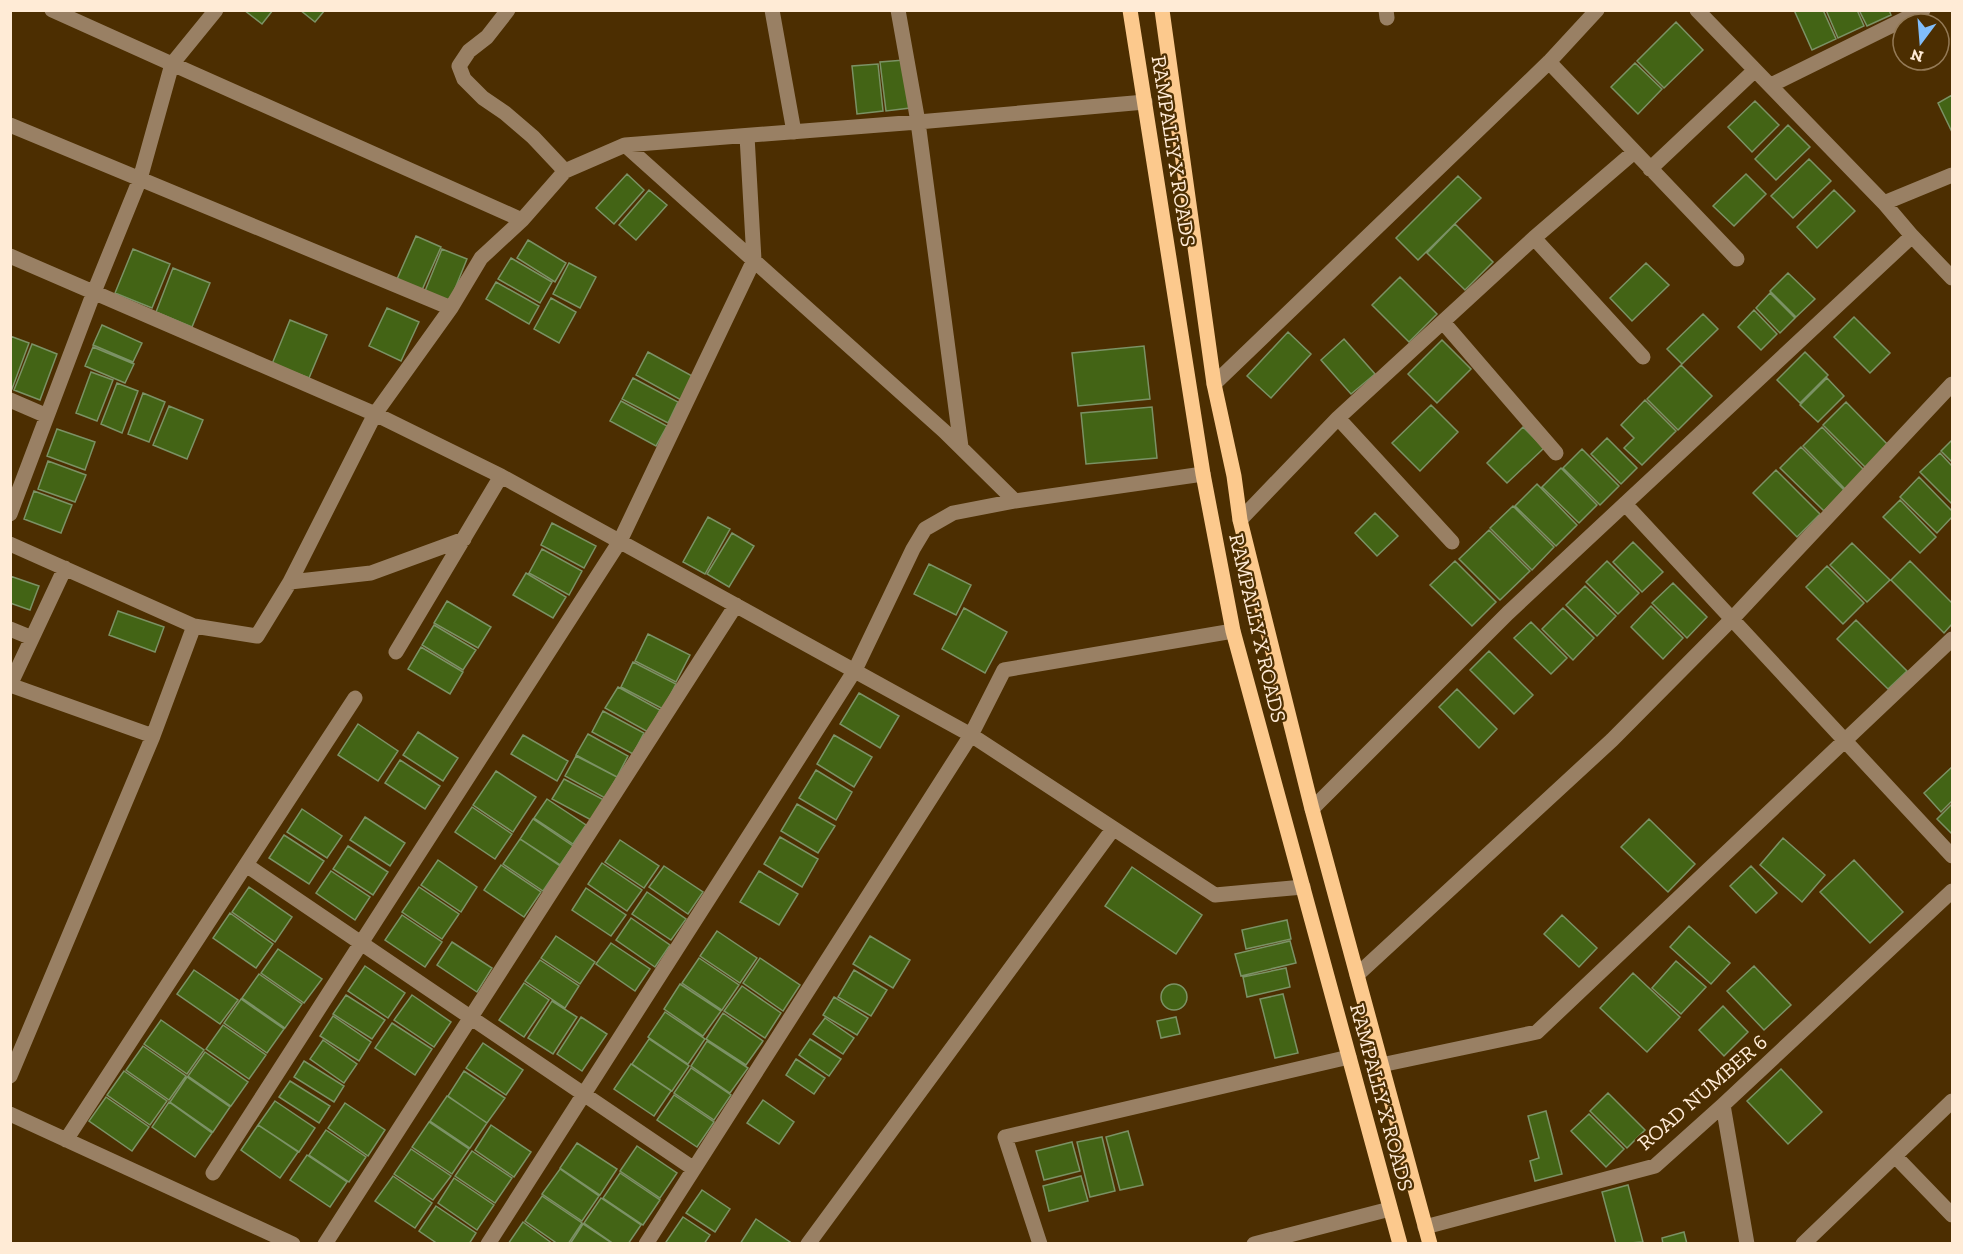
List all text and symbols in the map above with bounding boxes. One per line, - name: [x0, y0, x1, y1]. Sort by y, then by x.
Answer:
- north arrow: [1891, 12, 1951, 72]
- text: N: [1909, 45, 1925, 67]
- street label: RAMPALLY X ROADS: [1147, 54, 1201, 248]
- street label: RAMPALLY X ROADS: [1224, 531, 1292, 725]
- street label: RAMPALLY X ROADS: [1345, 1001, 1419, 1193]
- street label: ROAD NUMBER 6: [1632, 1029, 1772, 1155]

